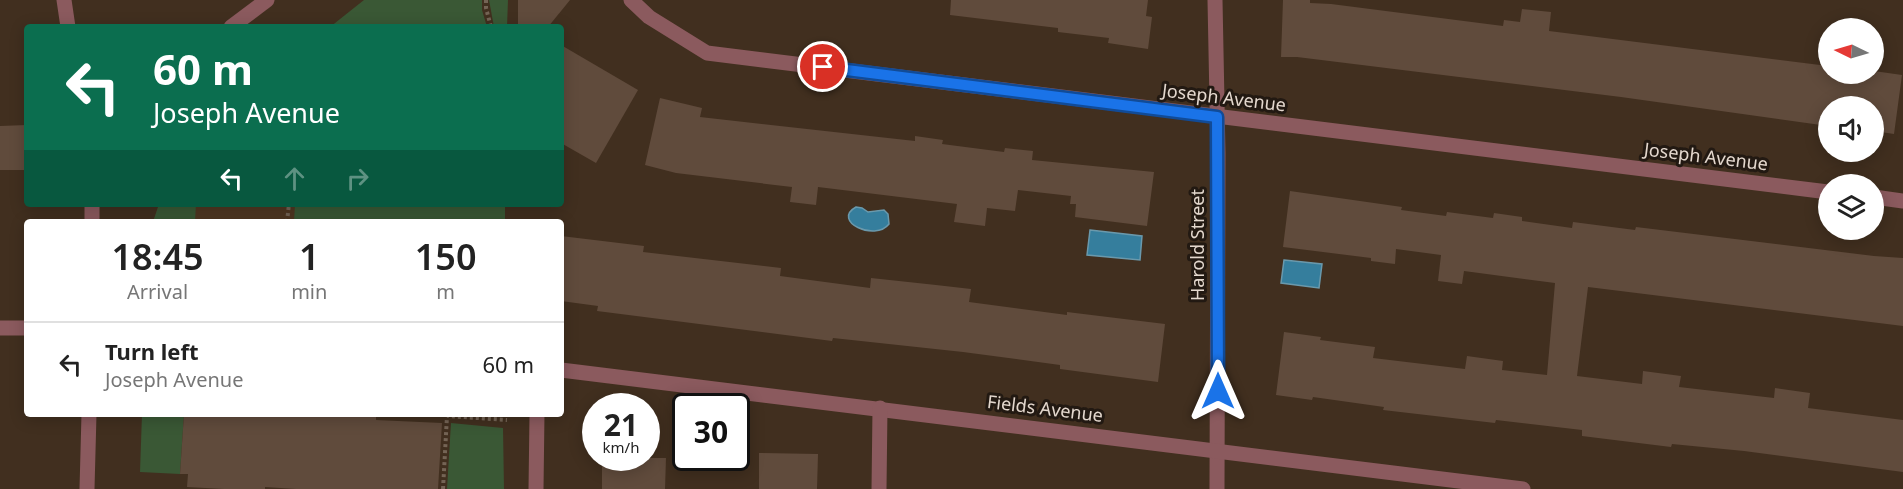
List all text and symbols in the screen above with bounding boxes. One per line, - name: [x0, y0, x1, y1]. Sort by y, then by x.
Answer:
- north arrow: [1818, 18, 1884, 84]
- map controls: [1818, 18, 1884, 240]
- text: 60 m: [153, 40, 253, 97]
- pin: [797, 41, 848, 92]
- icon: left: [54, 48, 132, 126]
- icon: arrive: [806, 50, 839, 83]
- street label: Joseph Avenue: [1159, 77, 1287, 117]
- text: Joseph Avenue: [153, 94, 340, 131]
- button: sound: [1818, 96, 1884, 162]
- street label: Joseph Avenue: [1641, 136, 1769, 176]
- icon: left: [215, 162, 248, 195]
- icon: ahead: [278, 162, 311, 195]
- icon: right: [341, 162, 374, 195]
- button: layers: [1818, 174, 1884, 240]
- street label: Harold Street: [1185, 188, 1209, 301]
- text: 18:45: [111, 232, 204, 281]
- text: 1: [299, 232, 320, 281]
- text: 150: [415, 232, 477, 281]
- text: Arrival: [127, 278, 188, 305]
- text: min: [291, 278, 327, 305]
- text: m: [436, 278, 455, 305]
- text: Turn left: [105, 336, 199, 366]
- icon: left: [54, 348, 87, 381]
- text: 60 m: [483, 349, 534, 379]
- position arrow: [1186, 359, 1250, 423]
- text: Joseph Avenue: [105, 366, 244, 393]
- street label: Fields Avenue: [986, 389, 1104, 427]
- speed limit sign: 30: [672, 393, 750, 471]
- text: 21: [604, 404, 638, 445]
- text: km/h: [603, 437, 639, 457]

